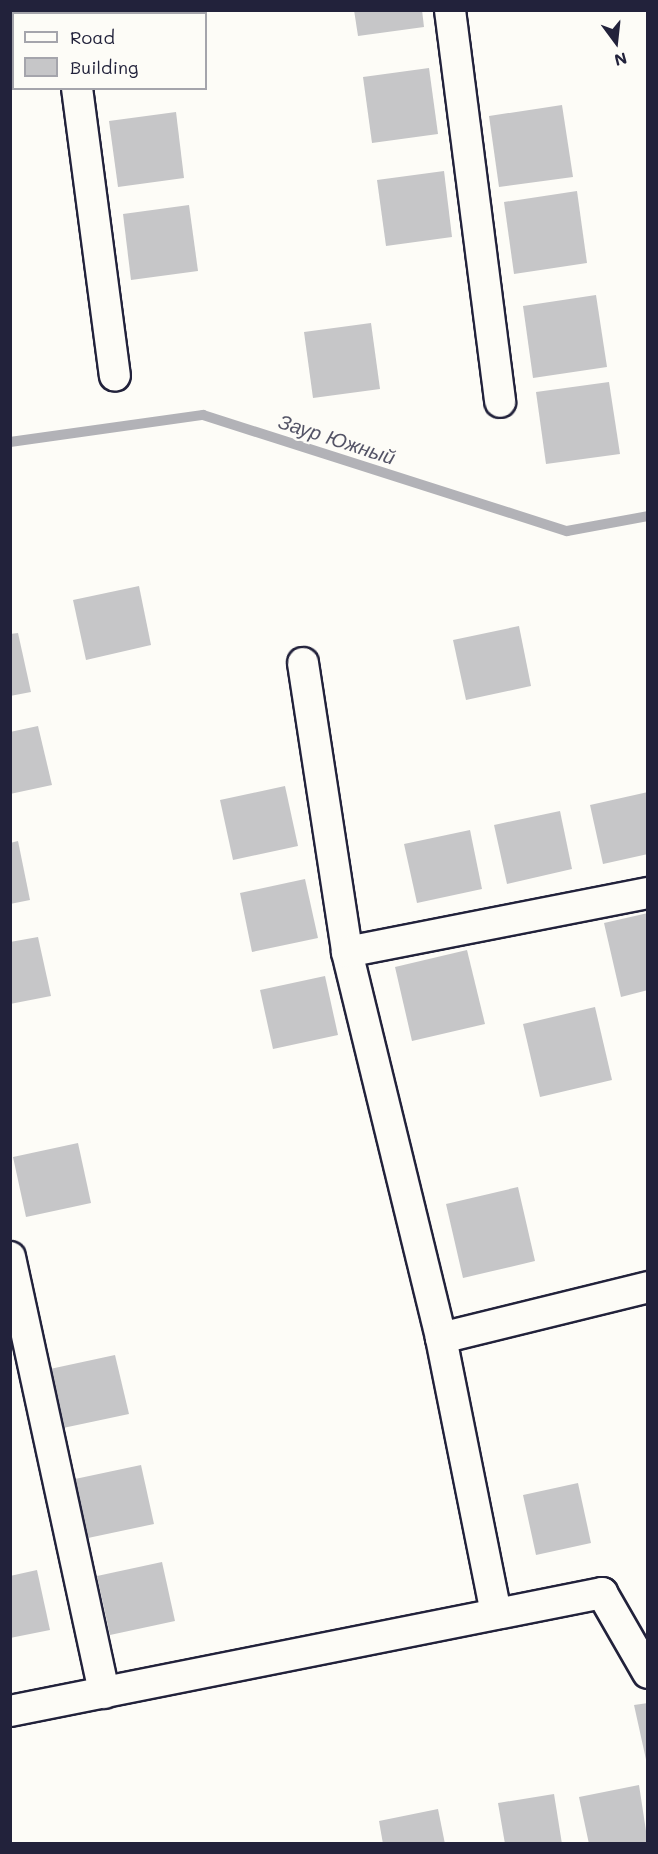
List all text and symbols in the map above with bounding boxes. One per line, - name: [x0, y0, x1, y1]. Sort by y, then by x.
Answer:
- legend: [12, 12, 207, 90]
- north arrow: [586, 12, 646, 72]
- text: Road: [70, 25, 115, 49]
- text: N: [612, 48, 629, 72]
- text: Building: [70, 55, 138, 79]
- water label: Заур Южный: [276, 409, 398, 469]

